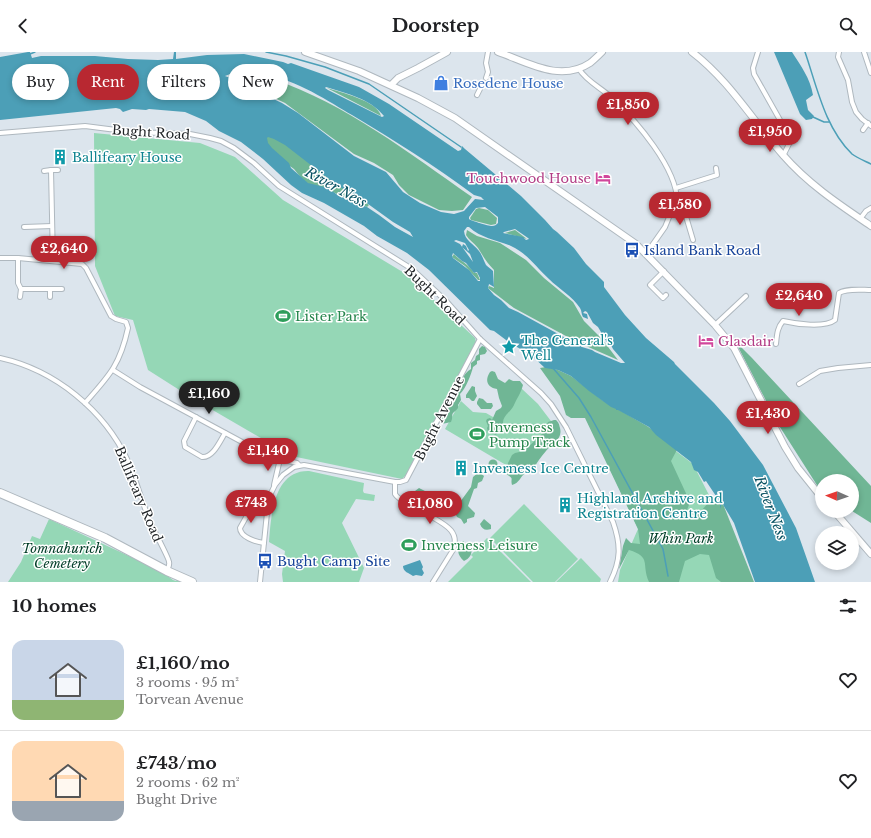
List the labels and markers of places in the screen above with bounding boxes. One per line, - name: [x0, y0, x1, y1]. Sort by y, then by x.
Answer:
- shop icon: Rosedene House: [432, 74, 450, 92]
- place label: Rosedene House: [453, 75, 564, 92]
- pin: £1,850: [595, 92, 661, 126]
- pin: £1,950: [737, 119, 803, 153]
- building icon: Ballifeary House: [51, 148, 69, 166]
- place label: Ballifeary House: [72, 149, 182, 166]
- hotel icon: Touchwood House: [594, 169, 612, 187]
- place label: Touchwood House: [467, 170, 591, 187]
- pin: £1,580: [647, 192, 713, 226]
- pin: £2,640: [31, 236, 97, 270]
- bus stop icon: Island Bank Road: [623, 241, 641, 259]
- place label: Island Bank Road: [644, 242, 761, 259]
- pin: £2,640: [766, 283, 832, 317]
- sports icon: Lister Park: [274, 307, 292, 325]
- place label: Lister Park: [295, 308, 367, 325]
- place label: The General's Well: [520, 332, 613, 364]
- hotel icon: Glasdair: [697, 332, 715, 350]
- place label: Glasdair: [718, 333, 774, 350]
- place icon: The General's Well: [500, 338, 518, 356]
- pin: £1,160: [176, 381, 242, 415]
- pin: £1,430: [735, 401, 801, 435]
- place label: Inverness Pump Track: [489, 419, 571, 451]
- sports icon: Inverness Pump Track: [468, 425, 486, 443]
- pin: £1,140: [235, 438, 301, 472]
- building icon: Inverness Ice Centre: [452, 459, 470, 477]
- place label: Inverness Ice Centre: [473, 460, 609, 477]
- pin: £743: [227, 490, 275, 524]
- place label: Highland Archive and Registration Centre: [577, 490, 723, 522]
- pin: £1,080: [397, 491, 463, 525]
- building icon: Highland Archive and Registration Centre: [556, 496, 574, 514]
- sports icon: Inverness Leisure: [400, 536, 418, 554]
- place label: Inverness Leisure: [421, 537, 538, 554]
- bus stop icon: Bught Camp Site: [256, 552, 274, 570]
- place label: Bught Camp Site: [277, 553, 390, 570]

